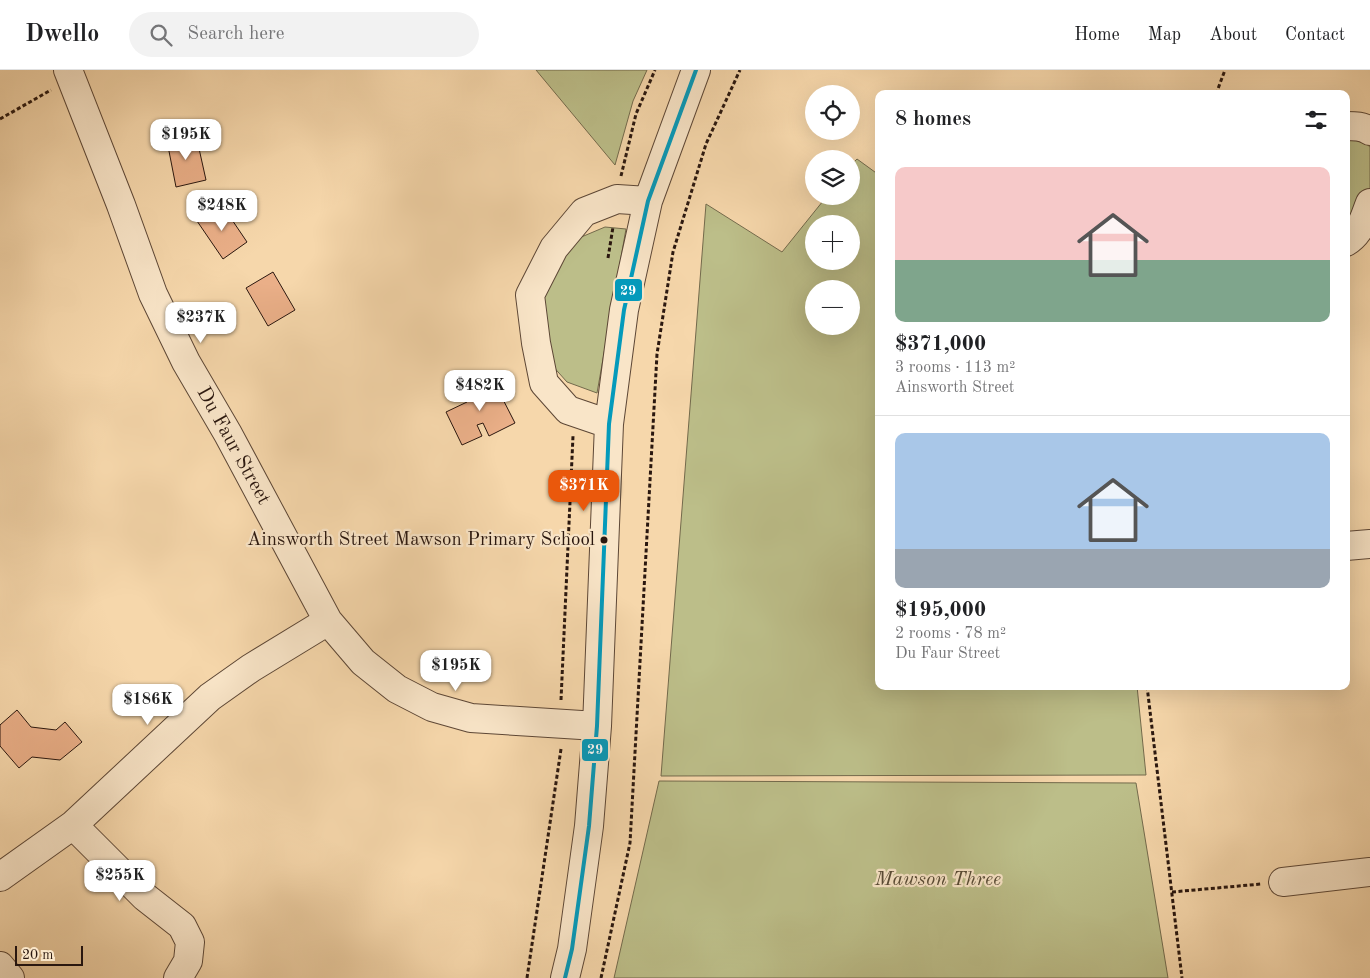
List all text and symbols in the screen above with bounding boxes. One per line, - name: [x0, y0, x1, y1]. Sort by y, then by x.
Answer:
- search box: [129, 12, 479, 57]
- icon: search: [147, 21, 175, 49]
- text: Dwello: [25, 23, 99, 47]
- text: Search here: [187, 25, 285, 44]
- text: Home: [1074, 26, 1120, 44]
- text: Map: [1148, 26, 1181, 44]
- text: About: [1209, 26, 1257, 44]
- text: Contact: [1285, 26, 1345, 44]
- map controls: [805, 85, 860, 335]
- button: locate: [805, 85, 860, 140]
- icon: filters: [1302, 106, 1330, 134]
- text: 8 homes: [895, 109, 971, 130]
- pin: $195K: [151, 118, 221, 161]
- text: $195K: [161, 127, 211, 143]
- button: layers: [805, 150, 860, 205]
- pin: $248K: [187, 190, 257, 232]
- text: $248K: [197, 198, 247, 214]
- icon: home: [1068, 200, 1158, 290]
- button: +: [805, 215, 860, 270]
- line badge: 29: [614, 278, 643, 302]
- button: −: [805, 280, 860, 335]
- text: 29: [620, 284, 636, 298]
- pin: $237K: [166, 302, 236, 344]
- text: $237K: [176, 310, 226, 326]
- text: $371,000: [895, 334, 986, 355]
- text: 3 rooms · 113 m²: [895, 360, 1015, 376]
- pin: $482K: [445, 370, 515, 412]
- text: $482K: [455, 378, 505, 394]
- text: Ainsworth Street: [895, 380, 1014, 396]
- street label: Du Faur Street: [192, 384, 274, 508]
- icon: home: [1068, 465, 1158, 555]
- pin: $371K: [549, 470, 619, 512]
- text: $371K: [559, 478, 609, 494]
- place label: Ainsworth Street Mawson Primary School: [247, 531, 595, 550]
- marker: Ainsworth Street Mawson Primary School: [599, 535, 609, 545]
- text: $195,000: [895, 600, 986, 621]
- text: 2 rooms · 78 m²: [895, 626, 1006, 642]
- text: Du Faur Street: [895, 646, 1000, 662]
- pin: $195K: [421, 650, 491, 692]
- text: $195K: [431, 658, 481, 674]
- pin: $186K: [113, 684, 183, 726]
- text: $186K: [123, 692, 173, 708]
- line badge: 29: [581, 738, 609, 762]
- text: 29: [587, 743, 603, 757]
- pin: $255K: [85, 860, 155, 902]
- text: $255K: [95, 868, 145, 884]
- park label: Mawson Three: [874, 870, 1001, 890]
- scale bar: [15, 943, 82, 966]
- text: 20 m: [22, 948, 53, 962]

